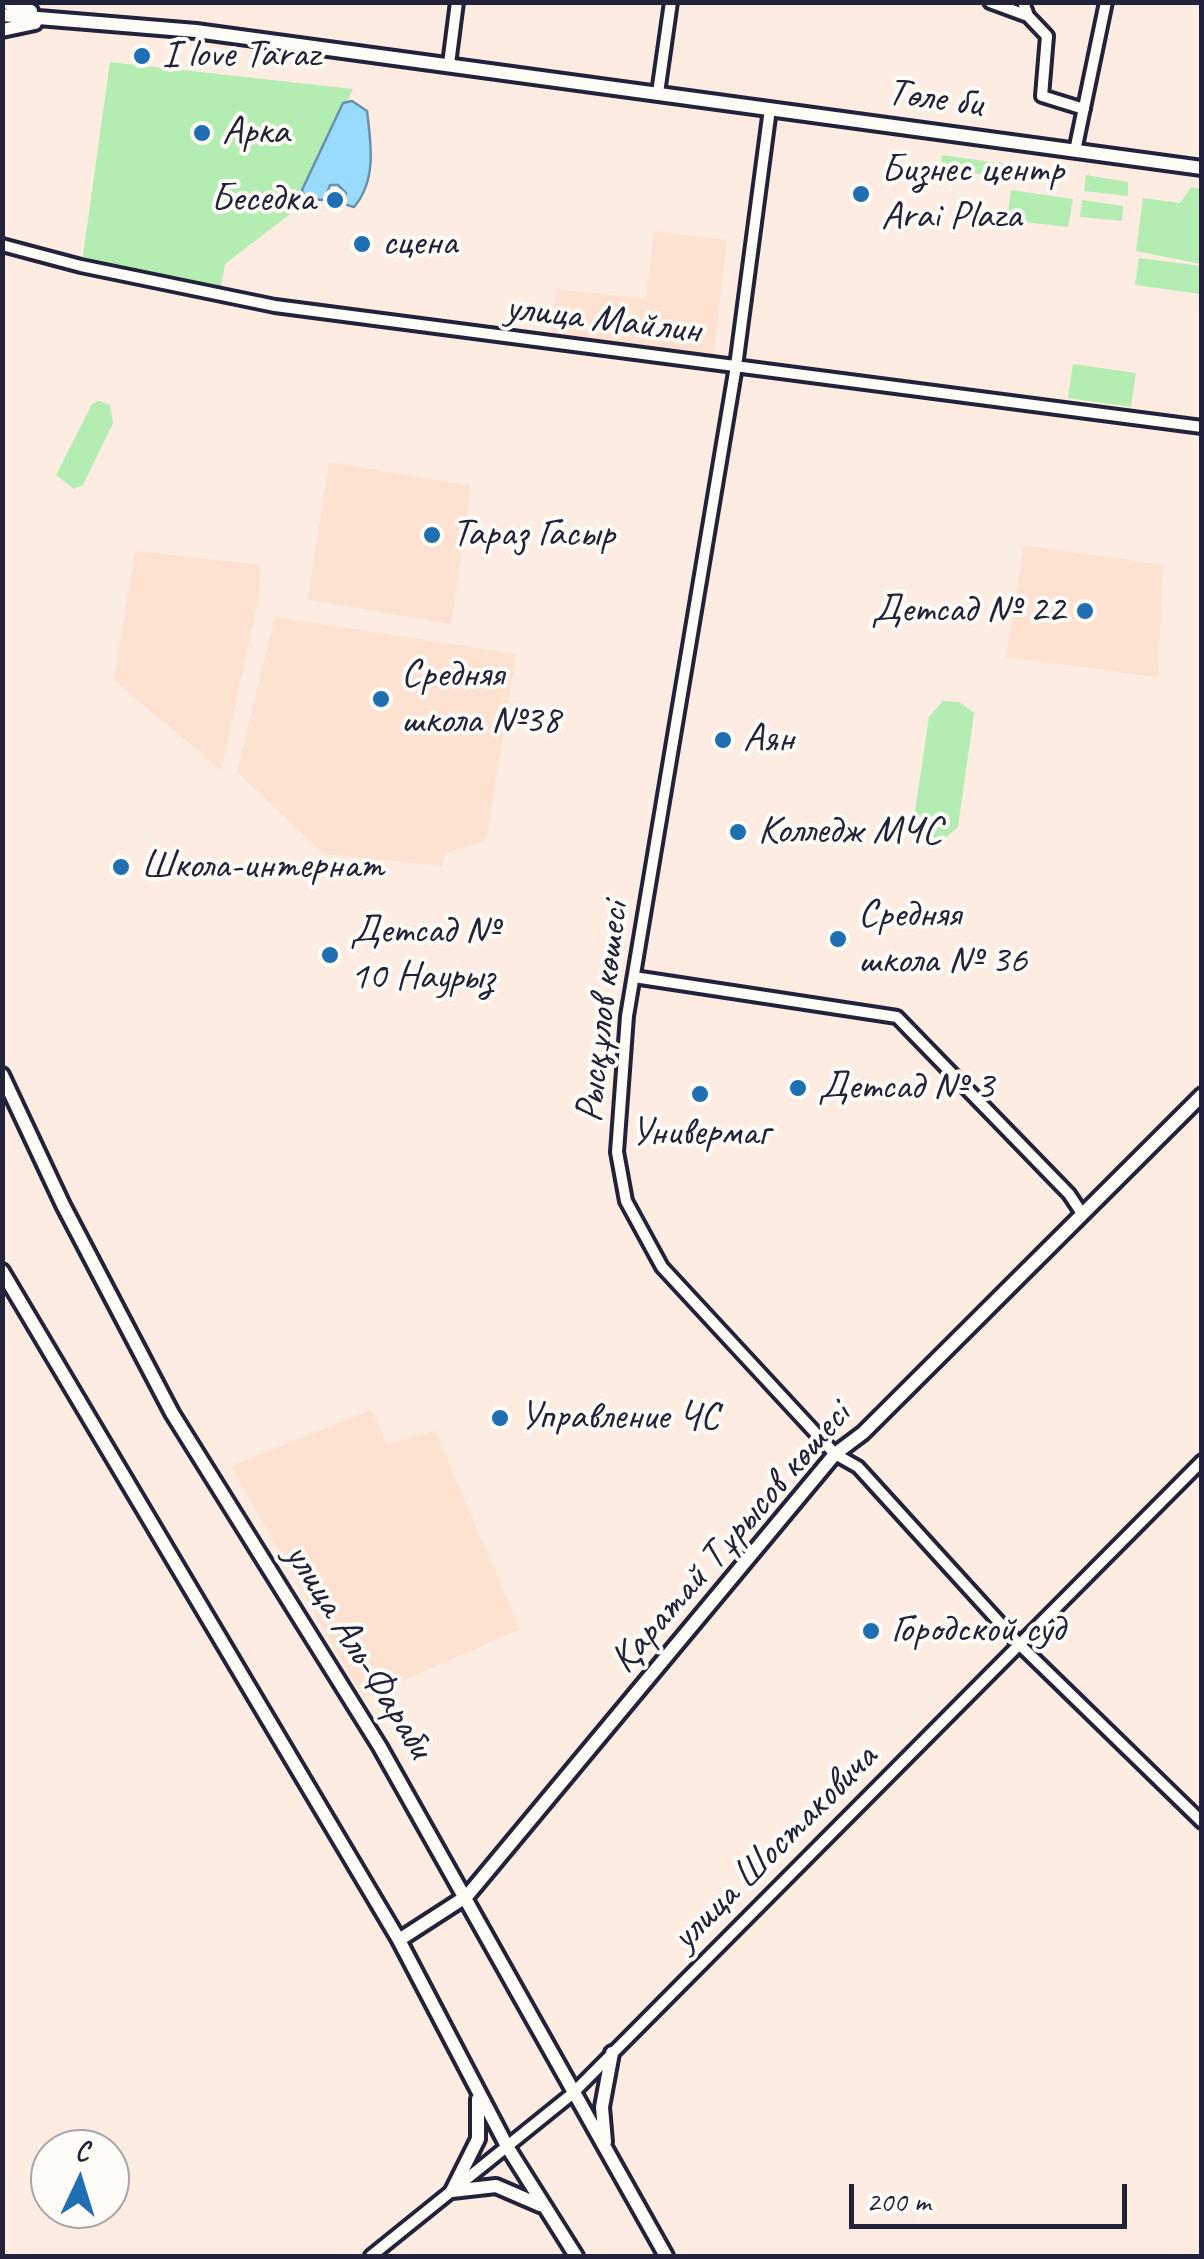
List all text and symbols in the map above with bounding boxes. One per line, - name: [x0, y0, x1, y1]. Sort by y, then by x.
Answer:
- place label: I love Taraz: [162, 32, 320, 80]
- marker: I love Taraz: [131, 45, 153, 67]
- street label: Төле би: [884, 69, 986, 129]
- place label: Арка: [222, 109, 289, 157]
- marker: Арка: [191, 122, 213, 144]
- place label: Бизнес центр Arai Plaza: [881, 147, 1064, 241]
- place label: Беседка: [211, 176, 315, 224]
- marker: Бизнес центр Arai Plaza: [850, 183, 872, 205]
- marker: Беседка: [324, 189, 346, 211]
- place label: сцена: [382, 220, 457, 268]
- marker: сцена: [351, 233, 373, 255]
- street label: улица Майлин: [503, 284, 703, 356]
- place label: Тараз Гасыр: [452, 511, 615, 559]
- marker: Тараз Гасыр: [421, 524, 443, 546]
- place label: Детсад № 22: [871, 587, 1065, 635]
- marker: Детсад № 22: [1074, 600, 1096, 622]
- place label: Средняя школа №38: [401, 652, 560, 746]
- marker: Средняя школа №38: [370, 688, 392, 710]
- place label: Аян: [743, 716, 794, 764]
- marker: Аян: [712, 729, 734, 751]
- place label: Колледж МЧС: [758, 808, 942, 856]
- marker: Колледж МЧС: [727, 821, 749, 843]
- place label: Школа-интернат: [141, 843, 384, 891]
- marker: Школа-интернат: [110, 856, 132, 878]
- place label: Средняя школа № 36: [858, 892, 1027, 986]
- street label: Рысқұлов көшесі: [566, 899, 640, 1125]
- place label: Детсад № 10 Наурыз: [350, 908, 498, 1002]
- marker: Средняя школа № 36: [827, 928, 849, 950]
- marker: Детсад № 10 Наурыз: [319, 944, 341, 966]
- place label: Детсад № 3: [818, 1064, 994, 1112]
- marker: Детсад № 3: [787, 1077, 809, 1099]
- marker: Универмаг: [689, 1083, 711, 1105]
- place label: Универмаг: [631, 1110, 769, 1158]
- street label: Қаратай Тұрысов көшесі: [600, 1393, 862, 1683]
- place label: Управление ЧС: [520, 1394, 719, 1442]
- marker: Управление ЧС: [489, 1407, 511, 1429]
- street label: улица Аль-Фараби: [273, 1535, 443, 1767]
- place label: Городской суд: [891, 1607, 1064, 1655]
- marker: Городской суд: [860, 1620, 882, 1642]
- street label: улица Шостаковича: [662, 1735, 888, 1961]
- north arrow: [30, 2129, 130, 2229]
- text: С: [74, 2133, 90, 2169]
- scale bar: [854, 2164, 1132, 2226]
- text: 200 m: [866, 2182, 931, 2220]

